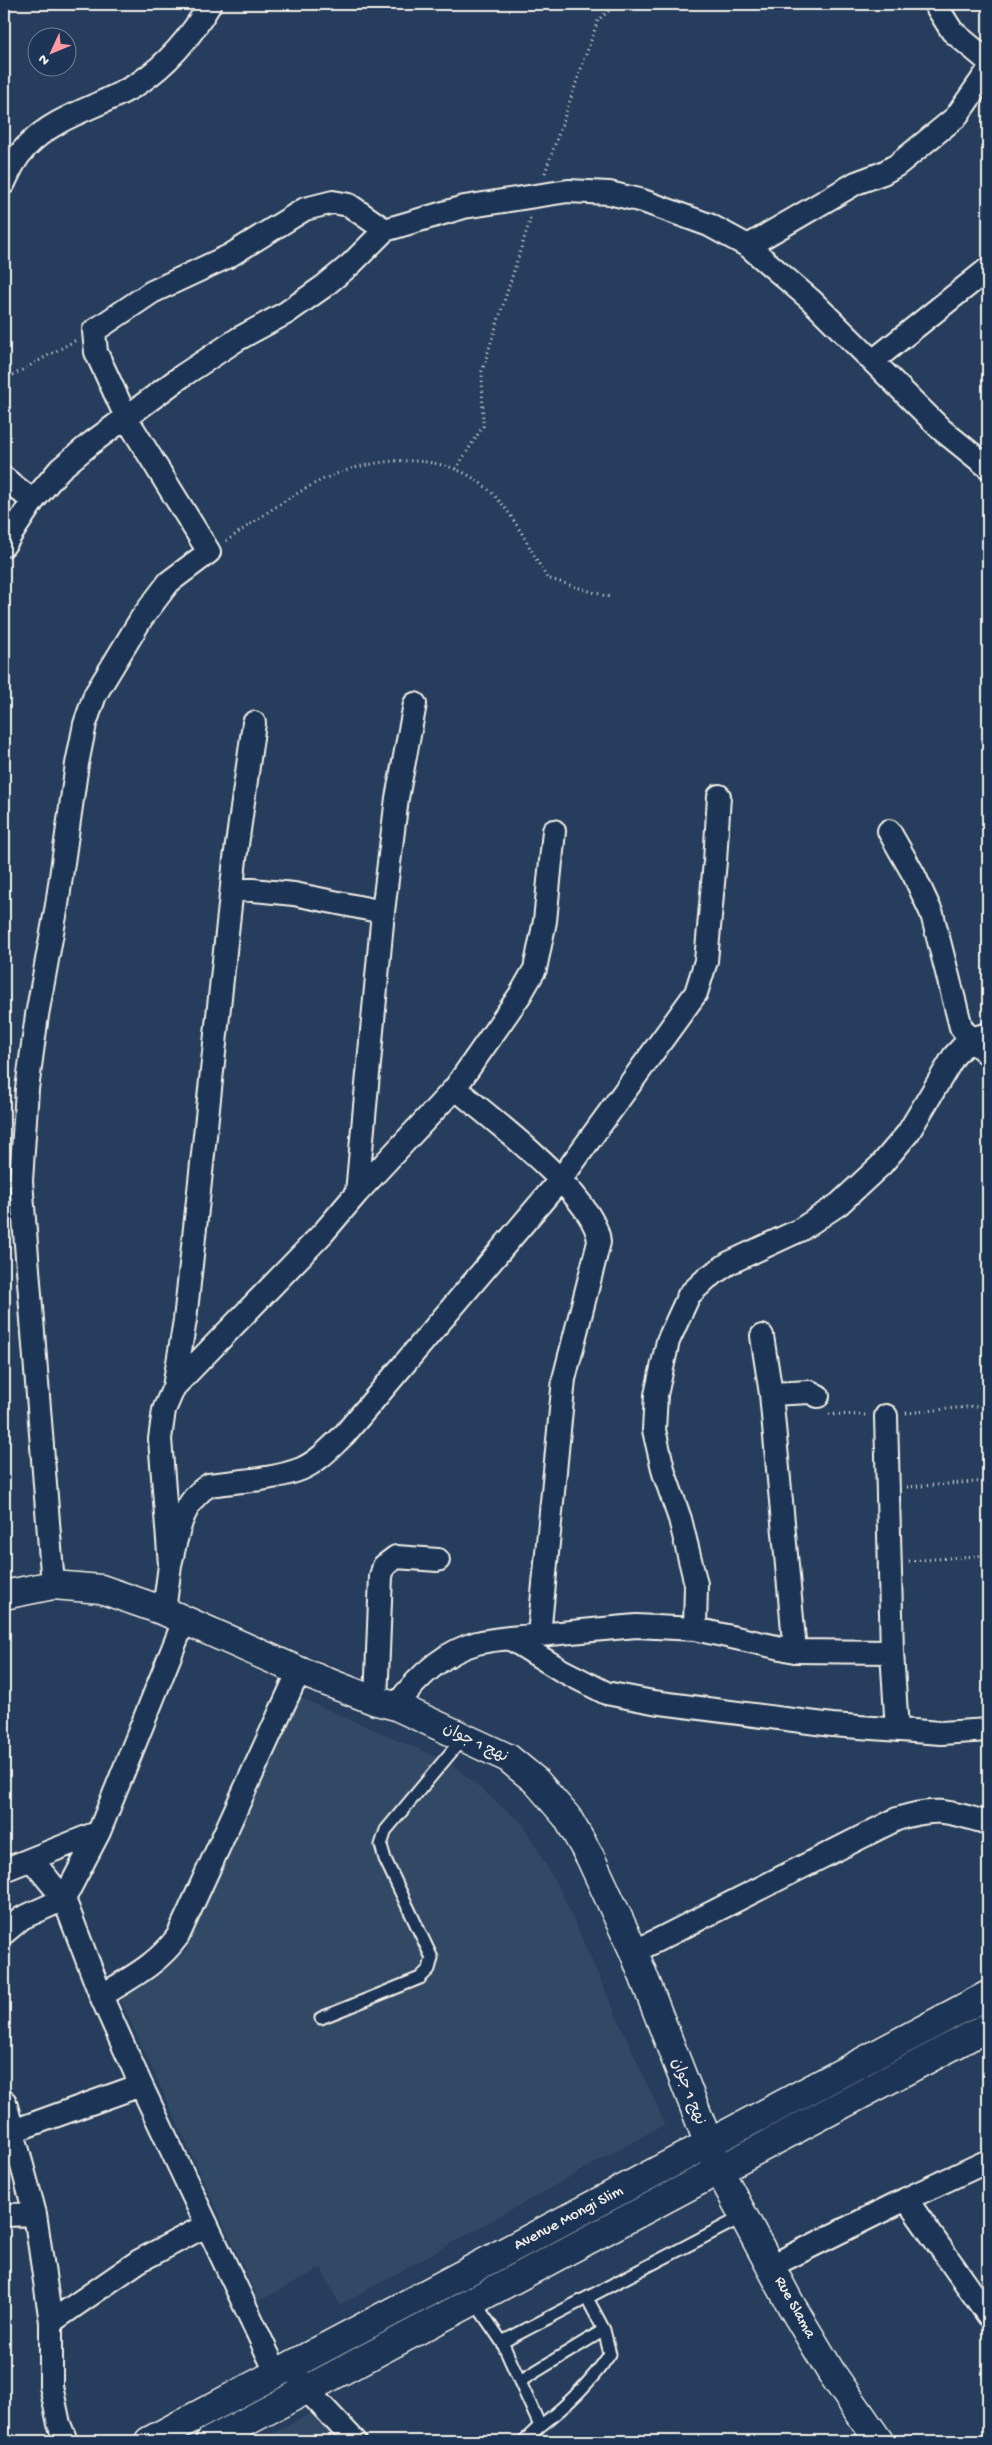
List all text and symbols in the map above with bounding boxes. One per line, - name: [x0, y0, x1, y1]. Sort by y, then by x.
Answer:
- north arrow: [28, 28, 78, 78]
- text: N: [35, 50, 54, 68]
- street label: نهج 1 جوان: [439, 1720, 511, 1768]
- street label: نهج 1 جوان: [666, 2056, 708, 2128]
- street label: Avenue Mongi Slim: [511, 2182, 627, 2256]
- street label: Rue Slama: [769, 2274, 819, 2343]

